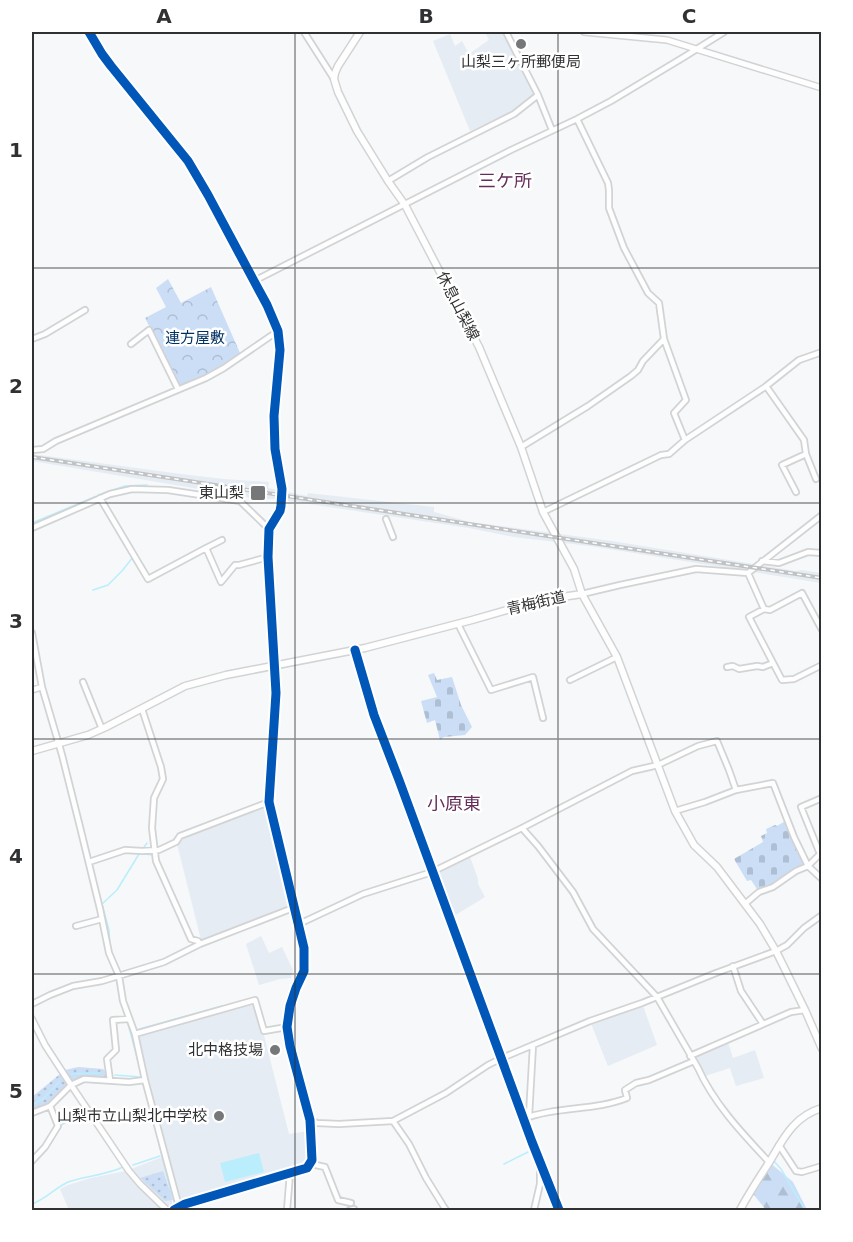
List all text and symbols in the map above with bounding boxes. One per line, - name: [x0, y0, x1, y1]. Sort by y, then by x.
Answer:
- text: A: [156, 4, 172, 28]
- text: B: [418, 4, 434, 28]
- text: C: [682, 4, 696, 28]
- marker: 山梨三ヶ所郵便局: [514, 37, 528, 51]
- place label: 山梨三ヶ所郵便局: [461, 53, 581, 71]
- text: 1: [9, 138, 23, 162]
- district label: 三ケ所: [478, 170, 532, 191]
- street label: 休息山梨線: [433, 268, 483, 344]
- park label: 連方屋敷: [165, 329, 225, 347]
- text: 2: [9, 374, 23, 398]
- place label: 東山梨: [199, 484, 244, 502]
- marker: 東山梨: [249, 484, 267, 502]
- street label: 青梅街道: [505, 587, 567, 619]
- text: 3: [9, 609, 23, 633]
- district label: 小原東: [427, 793, 481, 814]
- text: 4: [9, 844, 23, 868]
- place label: 北中格技場: [188, 1041, 263, 1059]
- marker: 北中格技場: [268, 1043, 282, 1057]
- text: 5: [9, 1079, 23, 1103]
- place label: 山梨市立山梨北中学校: [57, 1107, 207, 1125]
- marker: 山梨市立山梨北中学校: [212, 1109, 226, 1123]

